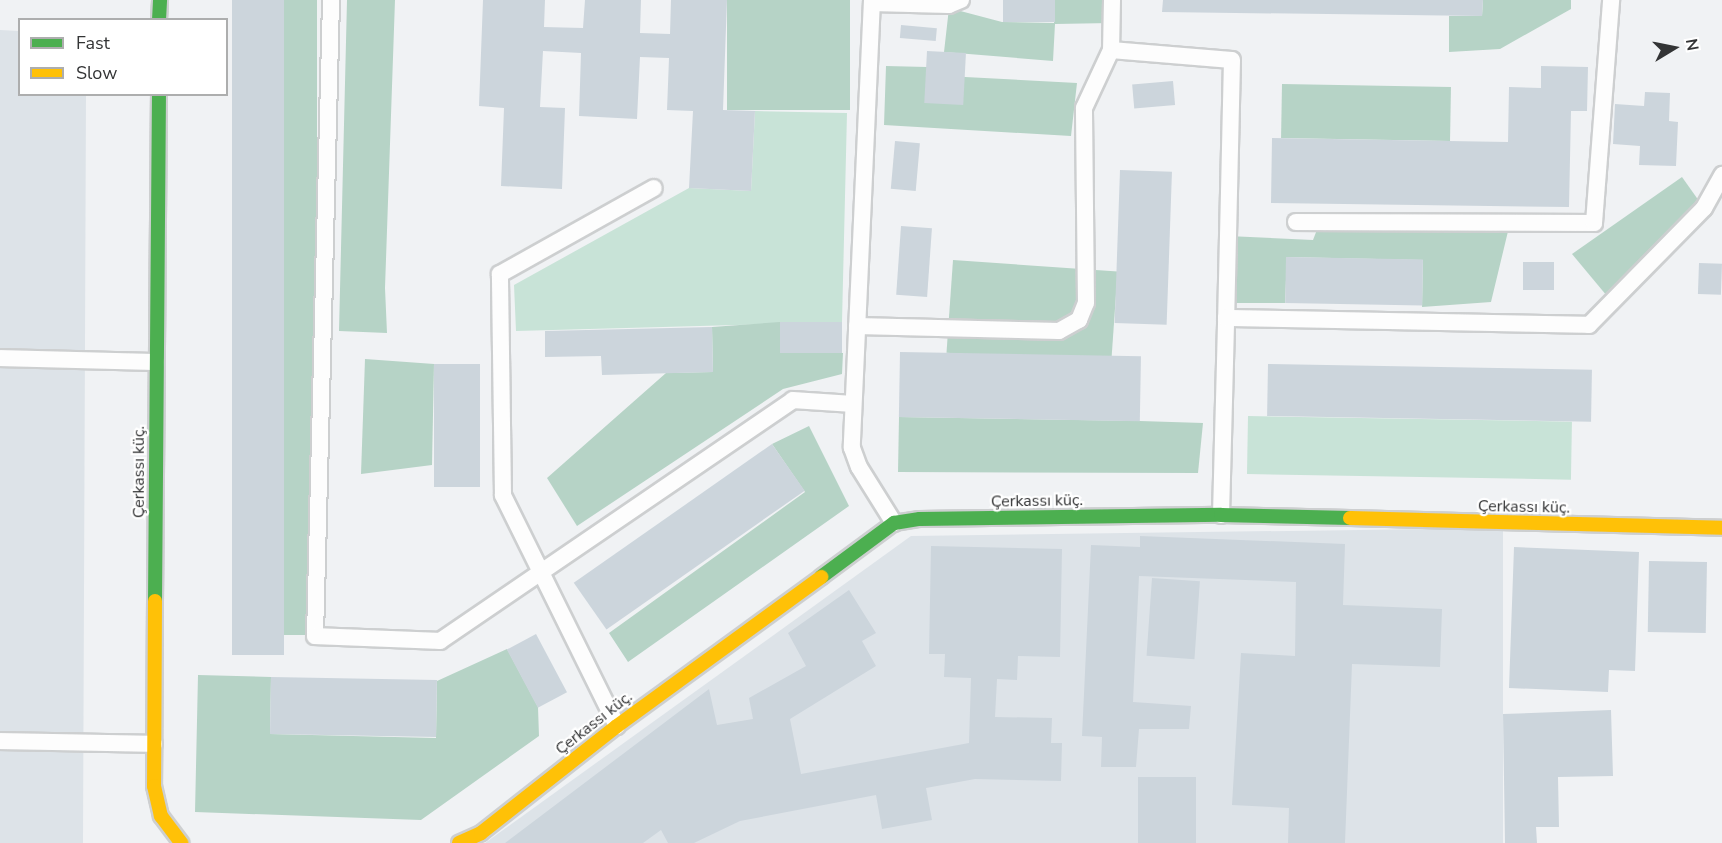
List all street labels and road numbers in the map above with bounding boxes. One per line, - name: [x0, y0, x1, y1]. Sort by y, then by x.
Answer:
- street label: Çerkassı küç.: [129, 426, 149, 518]
- street label: Çerkassı küç.: [991, 491, 1083, 511]
- street label: Çerkassı küç.: [1478, 497, 1570, 517]
- street label: Çerkassı küç.: [552, 687, 636, 759]

